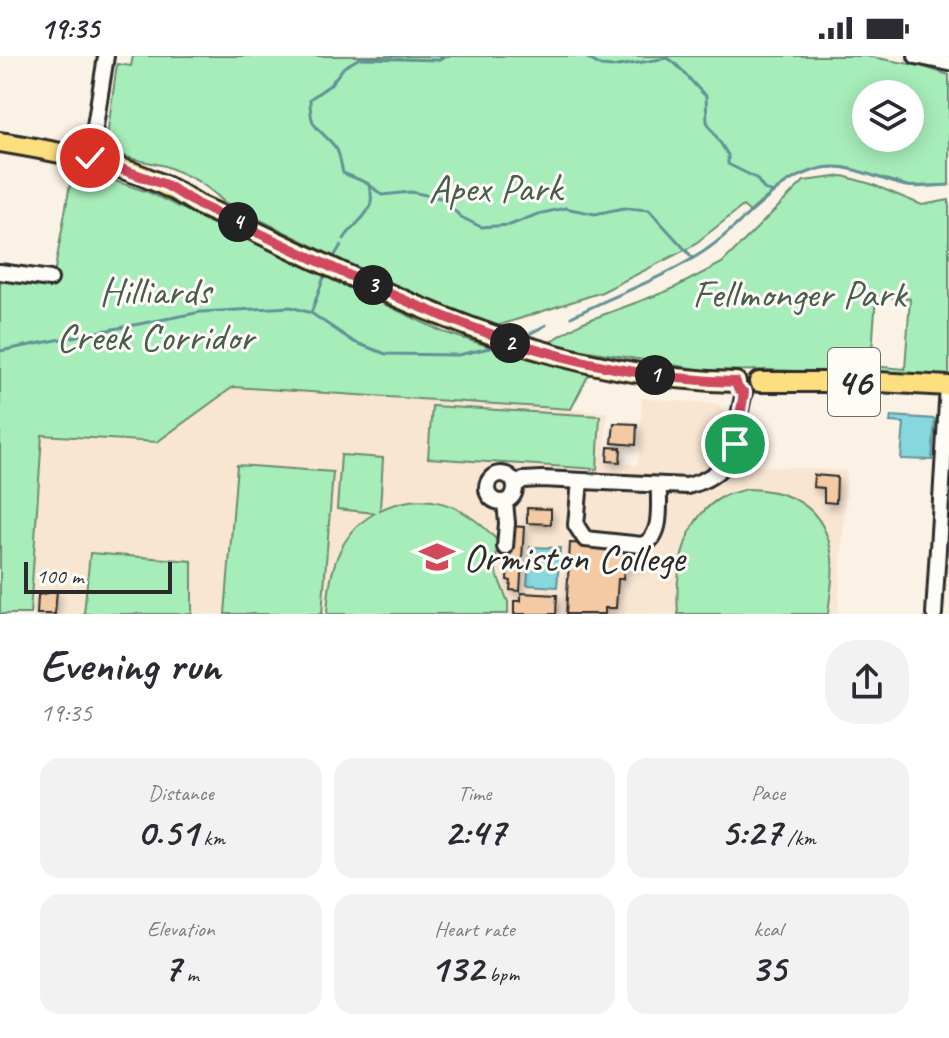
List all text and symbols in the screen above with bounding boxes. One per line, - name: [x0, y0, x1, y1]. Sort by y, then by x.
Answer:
- text: 19:35: [40, 9, 99, 47]
- map controls: [852, 80, 924, 152]
- button: layers: [852, 80, 924, 152]
- pin: [56, 124, 124, 192]
- icon: check: [68, 136, 112, 180]
- park label: Apex Park: [428, 163, 565, 213]
- pin: 4: [218, 202, 258, 242]
- text: 4: [233, 208, 243, 236]
- pin: 3: [353, 265, 393, 305]
- park label: Hilliards Creek Corridor: [56, 266, 257, 362]
- park label: Fellmonger Park: [692, 269, 908, 319]
- text: 3: [368, 271, 378, 299]
- pin: 2: [490, 323, 530, 363]
- text: 2: [505, 329, 515, 357]
- road number: 46: [828, 348, 880, 416]
- pin: 1: [635, 355, 675, 395]
- text: 1: [650, 361, 660, 389]
- pin: [701, 410, 769, 478]
- icon: arrive: [713, 422, 757, 466]
- place label: Ormiston College: [463, 533, 688, 583]
- school or university icon: Ormiston College: [418, 538, 456, 576]
- scale bar: [24, 558, 172, 594]
- text: 100 m: [36, 562, 83, 590]
- text: Evening run: [40, 638, 220, 693]
- button: share: [825, 640, 909, 724]
- text: 19:35: [40, 696, 92, 729]
- text: Distance: [148, 779, 214, 807]
- text: Time: [458, 779, 491, 807]
- text: Pace: [751, 779, 785, 807]
- text: 0.51: [137, 807, 198, 857]
- text: 2:47: [444, 807, 505, 857]
- text: 5:27: [721, 807, 782, 857]
- text: km: [198, 824, 225, 852]
- text: /km: [782, 824, 816, 852]
- text: Elevation: [147, 915, 215, 943]
- text: Heart rate: [434, 915, 515, 943]
- text: kcal: [754, 915, 783, 943]
- text: 7: [163, 943, 181, 993]
- text: 132: [430, 943, 484, 993]
- text: 35: [750, 943, 786, 993]
- text: m: [181, 960, 199, 988]
- text: bpm: [484, 960, 519, 988]

